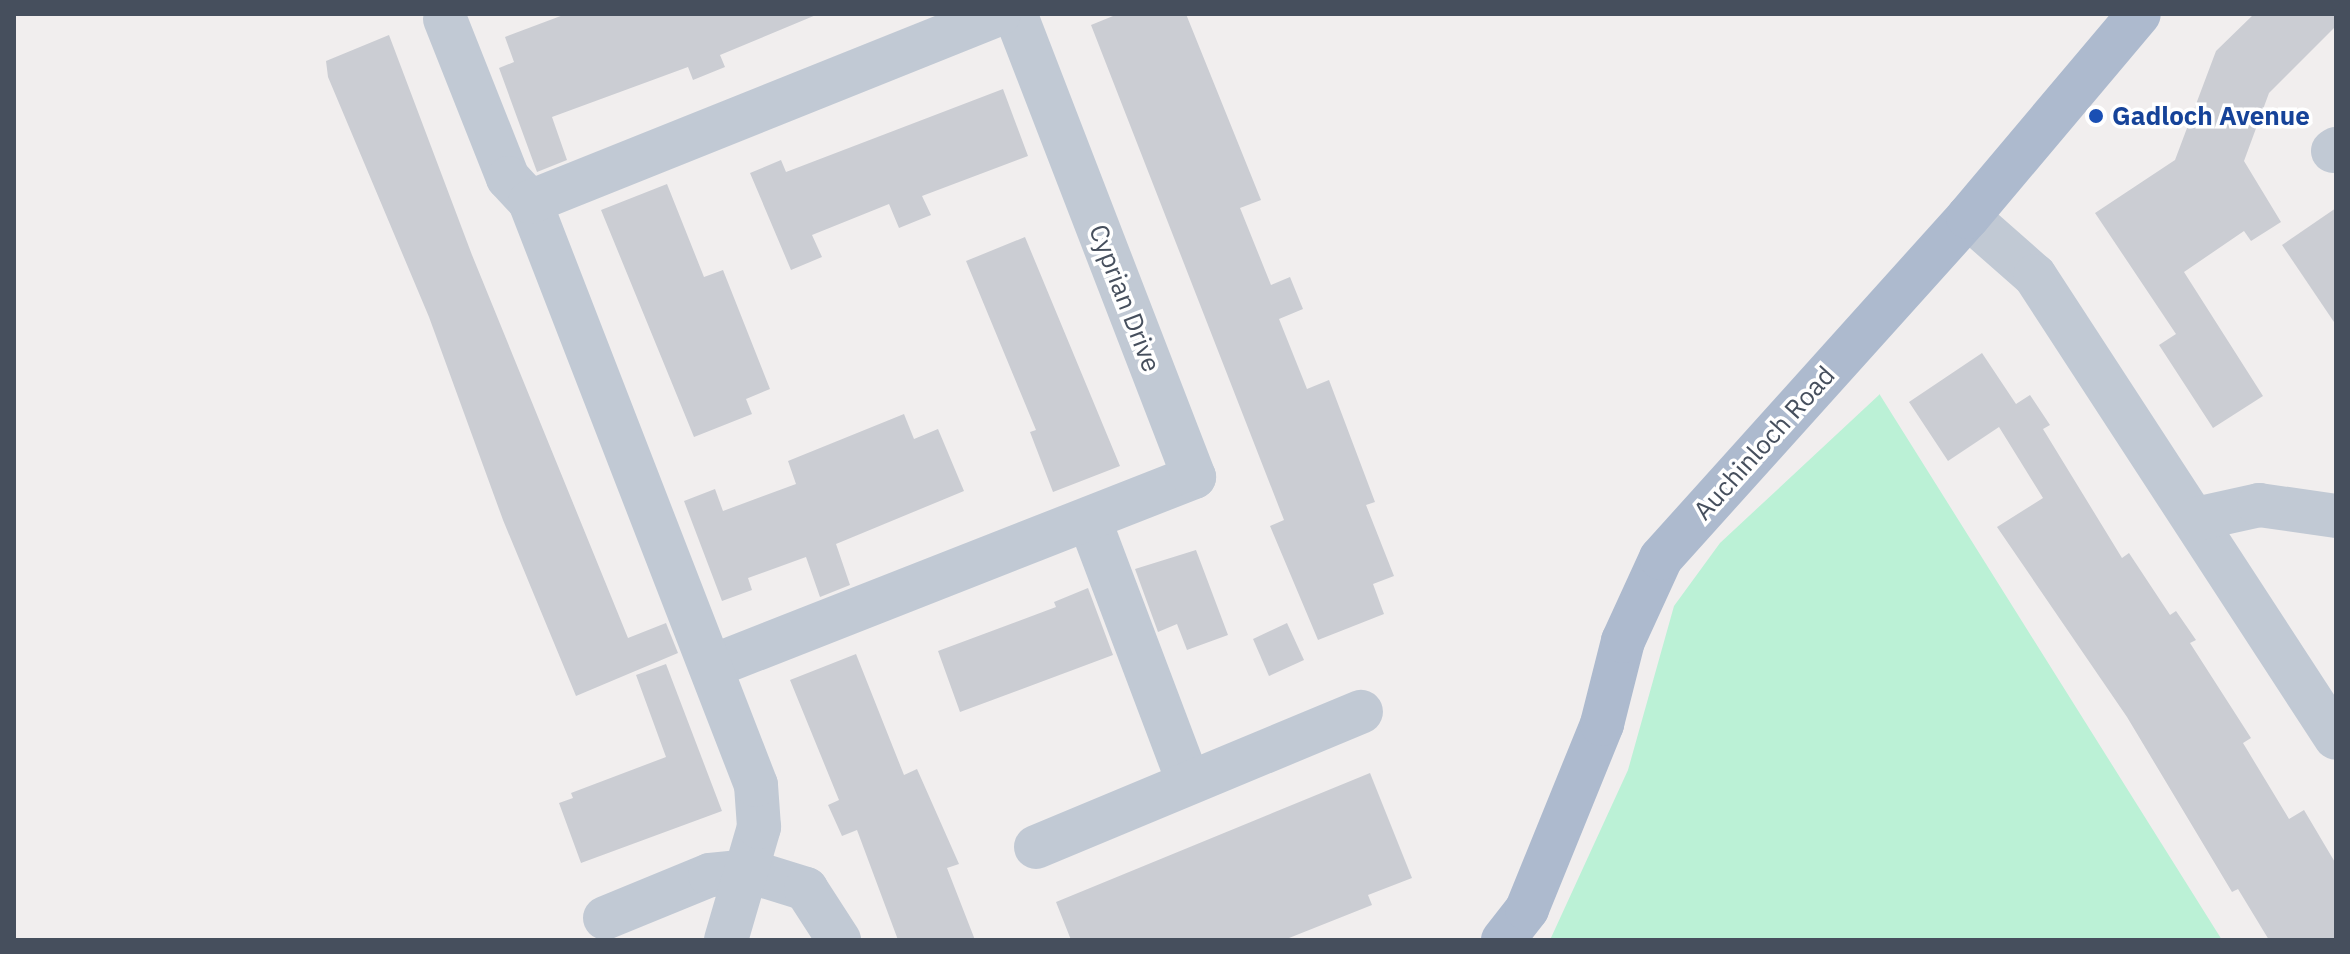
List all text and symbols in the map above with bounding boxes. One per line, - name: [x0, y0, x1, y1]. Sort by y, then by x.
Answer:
- place label: Gadloch Avenue: [2112, 100, 2310, 132]
- marker: Gadloch Avenue: [2087, 107, 2105, 125]
- street label: Cyprian Drive: [1083, 220, 1167, 376]
- street label: Auchinloch Road: [1687, 360, 1841, 526]

